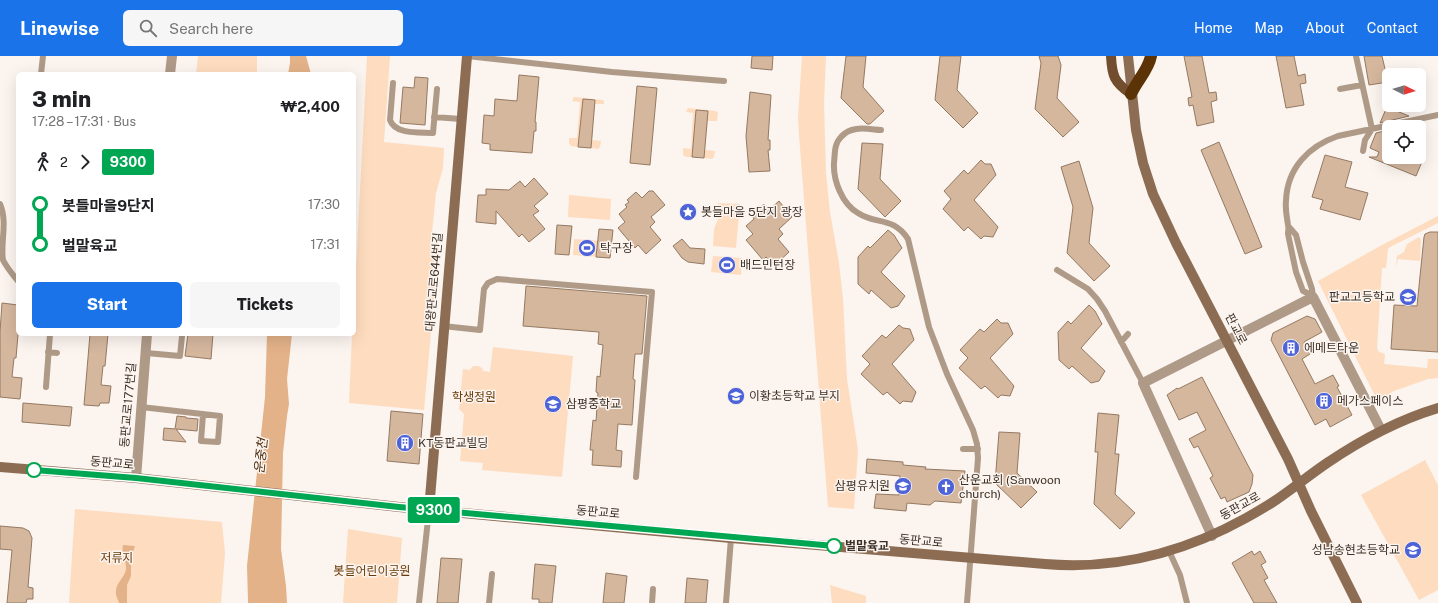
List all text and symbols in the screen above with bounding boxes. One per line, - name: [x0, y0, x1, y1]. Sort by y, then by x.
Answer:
- search box: [123, 10, 403, 46]
- text: Linewise: [20, 17, 99, 39]
- icon: search: [137, 17, 159, 39]
- text: Search here: [169, 20, 253, 37]
- text: Home: [1194, 20, 1233, 36]
- text: Map: [1255, 20, 1283, 36]
- text: About: [1305, 20, 1345, 36]
- text: Contact: [1367, 20, 1418, 36]
- north arrow: [1382, 68, 1426, 112]
- map controls: [1382, 68, 1426, 164]
- text: 3 min: [32, 86, 91, 112]
- text: ₩2,400: [280, 98, 340, 115]
- text: 17:28 – 17:31 · Bus: [32, 114, 136, 129]
- button: locate: [1382, 120, 1426, 164]
- icon: walk: [32, 151, 54, 173]
- icon: forward: [74, 151, 96, 173]
- text: 9300: [110, 154, 146, 170]
- text: 2: [60, 155, 68, 170]
- text: 봇들마을9단지: [62, 197, 155, 214]
- text: 17:30: [308, 197, 340, 212]
- place icon: 봇들마을 5단지 광장: [678, 202, 698, 222]
- place label: 봇들마을 5단지 광장: [701, 205, 803, 219]
- street label: 대왕판교로644번길: [423, 232, 445, 332]
- text: 벌말육교: [62, 237, 117, 254]
- text: 17:31: [310, 237, 340, 252]
- sports icon: 탁구장: [577, 238, 597, 258]
- place label: 탁구장: [600, 241, 633, 255]
- sports icon: 배드민턴장: [717, 255, 737, 275]
- place label: 배드민턴장: [740, 258, 795, 272]
- button: Start: [32, 282, 182, 328]
- button: Tickets: [190, 282, 340, 328]
- school or university icon: 판교고등학교: [1398, 287, 1418, 307]
- place label: 판교고등학교: [1329, 290, 1395, 304]
- street label: 판교로: [1222, 311, 1250, 347]
- building icon: 에메트타운: [1281, 338, 1301, 358]
- place label: 에메트타운: [1304, 341, 1359, 355]
- street label: 동판교로177번길: [117, 362, 139, 448]
- school or university icon: 이황초등학교 부지: [726, 386, 746, 406]
- place label: 이황초등학교 부지: [749, 389, 840, 403]
- park label: 학생정원: [452, 390, 496, 404]
- building icon: 메가스페이스: [1314, 391, 1334, 411]
- school or university icon: 삼평중학교: [543, 394, 563, 414]
- place label: 메가스페이스: [1337, 394, 1403, 408]
- place label: 삼평중학교: [566, 397, 621, 411]
- building icon: KT동판교빌딩: [395, 433, 415, 453]
- water label: 운중천: [252, 436, 270, 475]
- place label: KT동판교빌딩: [418, 436, 489, 450]
- street label: 동판교로: [89, 454, 135, 472]
- unlabelled marker: [26, 462, 42, 478]
- place label: 산운교회 (Sanwoon church): [959, 473, 1061, 501]
- school or university icon: 삼평유치원: [893, 476, 913, 496]
- church icon: 산운교회 (Sanwoon church): [936, 477, 956, 497]
- place label: 삼평유치원: [835, 479, 890, 493]
- street label: 동판교로: [1217, 489, 1263, 523]
- line badge: 9300: [406, 497, 462, 523]
- text: 9300: [416, 502, 452, 518]
- street label: 동판교로: [575, 503, 621, 521]
- street label: 동판교로: [898, 532, 944, 550]
- marker: 벌말육교: [826, 538, 842, 554]
- place label: 벌말육교: [845, 539, 889, 553]
- school or university icon: 성남송현초등학교: [1403, 540, 1423, 560]
- place label: 성남송현초등학교: [1312, 543, 1400, 557]
- park label: 저류지: [100, 551, 134, 565]
- park label: 봇들어린이공원: [333, 564, 411, 578]

